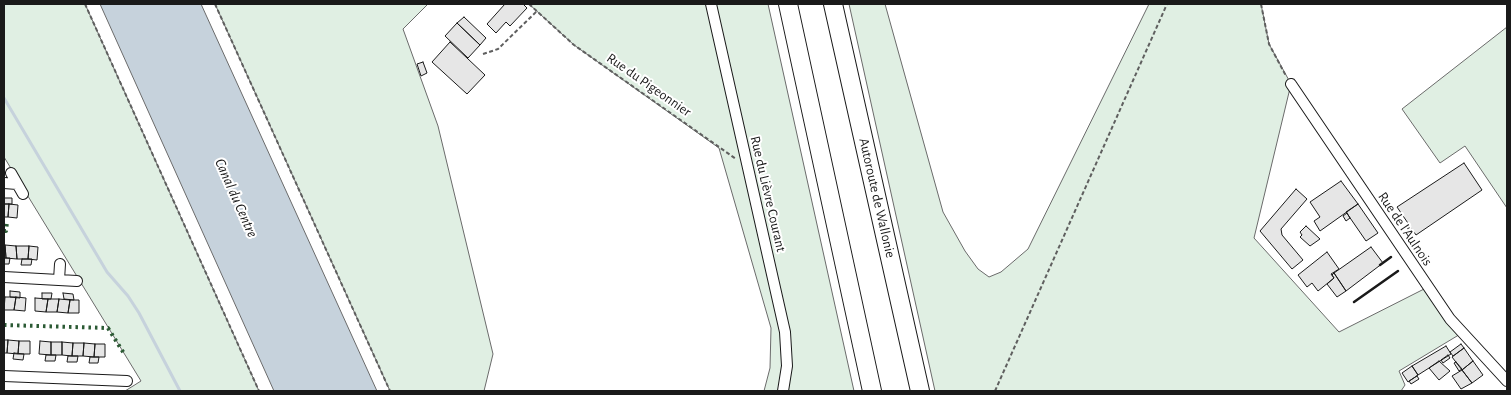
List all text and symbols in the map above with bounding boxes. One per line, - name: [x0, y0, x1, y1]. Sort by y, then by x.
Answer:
- street label: Rue du Pigeonnier: [603, 50, 695, 120]
- street label: Rue du Lièvre Courant: [747, 135, 789, 253]
- street label: Autoroute de Wallonie: [855, 136, 899, 260]
- water label: Canal du Centre: [211, 156, 261, 240]
- street label: Rue de l'Aulnois: [1374, 189, 1436, 269]

